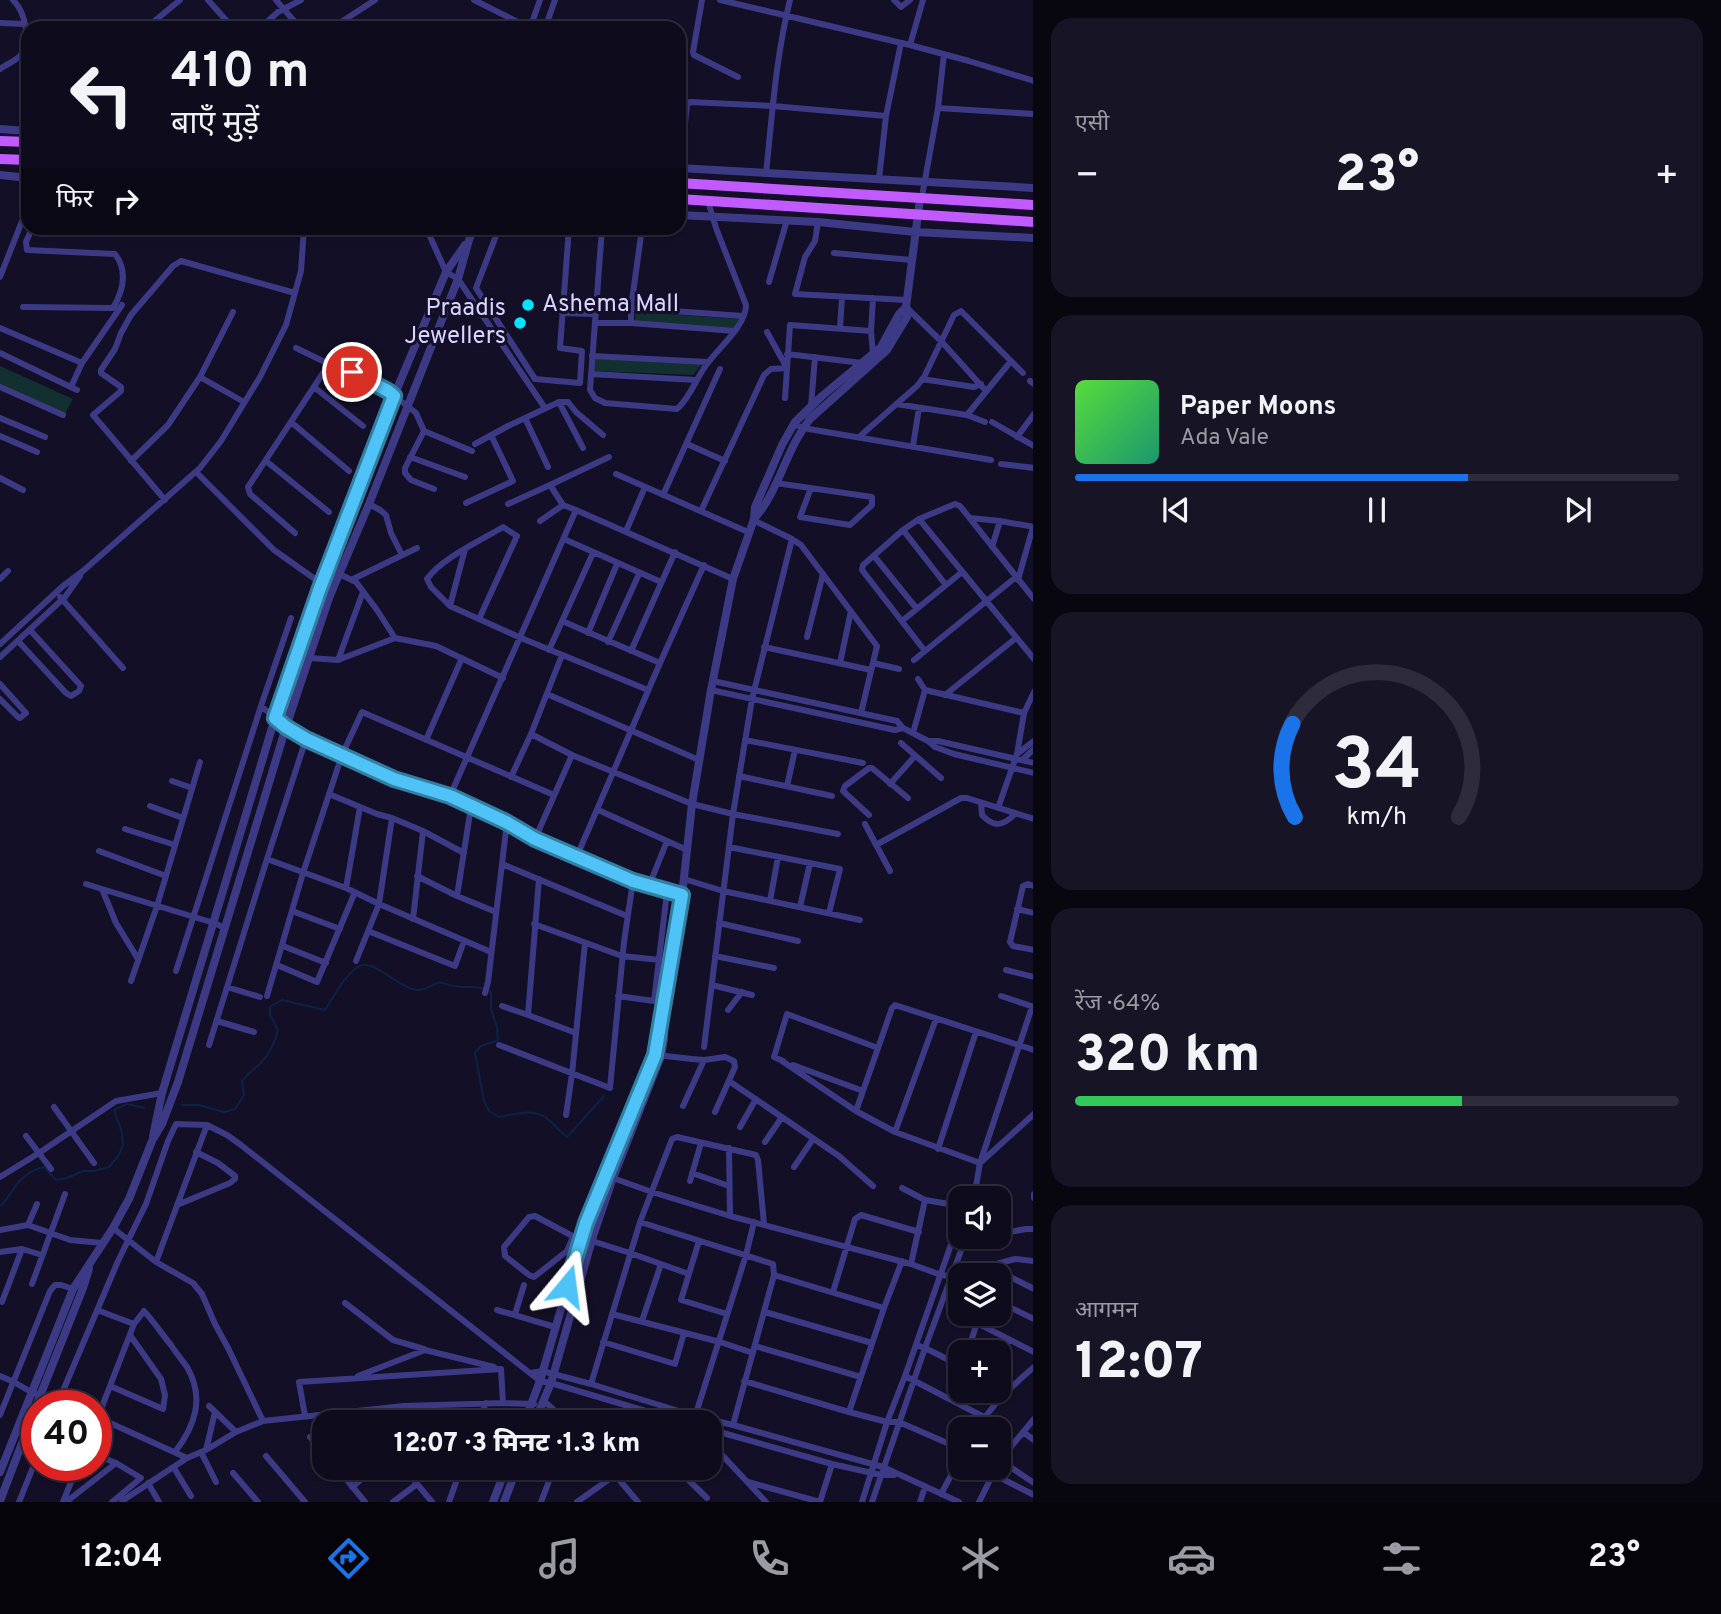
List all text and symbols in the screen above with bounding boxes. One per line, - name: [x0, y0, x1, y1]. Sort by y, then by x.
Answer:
- text: 410 m: [171, 43, 309, 105]
- icon: left: [56, 49, 147, 140]
- text: बाएँ मुड़ें: [171, 105, 259, 145]
- text: एसी: [1075, 110, 1109, 139]
- text: 23°: [1335, 144, 1419, 210]
- text: −: [1075, 153, 1100, 202]
- text: +: [1654, 153, 1679, 202]
- icon: right: [107, 182, 145, 220]
- text: फिर: [56, 184, 93, 217]
- place label: Ashema Mall: [542, 290, 679, 320]
- place label: Praadis Jewellers: [404, 294, 506, 352]
- marker: Ashema Mall: [520, 297, 536, 313]
- marker: Praadis Jewellers: [512, 315, 528, 331]
- pin: [322, 342, 382, 402]
- icon: arrive: [333, 353, 371, 391]
- text: Paper Moons: [1180, 391, 1336, 424]
- text: Ada Vale: [1180, 424, 1269, 453]
- icon: previous: [1157, 491, 1195, 529]
- icon: pause: [1358, 491, 1396, 529]
- icon: next: [1559, 491, 1597, 529]
- text: 34: [1332, 723, 1422, 815]
- text: km/h: [1347, 802, 1407, 834]
- text: रेंज · 64%: [1075, 990, 1160, 1019]
- text: 320 km: [1075, 1024, 1260, 1090]
- map controls: [948, 1186, 1011, 1480]
- button: sound: [948, 1186, 1011, 1249]
- position arrow: [530, 1249, 604, 1323]
- button: layers: [948, 1263, 1011, 1326]
- text: आगमन: [1075, 1297, 1138, 1326]
- text: 12:07: [1075, 1331, 1203, 1397]
- button: +: [948, 1340, 1011, 1403]
- speed limit sign: 40: [21, 1390, 112, 1481]
- button: −: [948, 1417, 1011, 1480]
- text: 12:07 · 3 मिनट · 1.3 km: [394, 1428, 640, 1461]
- icon: directions: [324, 1534, 373, 1583]
- icon: music: [535, 1534, 584, 1583]
- icon: phone: [745, 1534, 794, 1583]
- icon: climate: [956, 1534, 1005, 1583]
- icon: car: [1167, 1534, 1216, 1583]
- icon: filters: [1377, 1534, 1426, 1583]
- text: 12:04: [81, 1538, 163, 1578]
- text: 23°: [1588, 1538, 1640, 1578]

